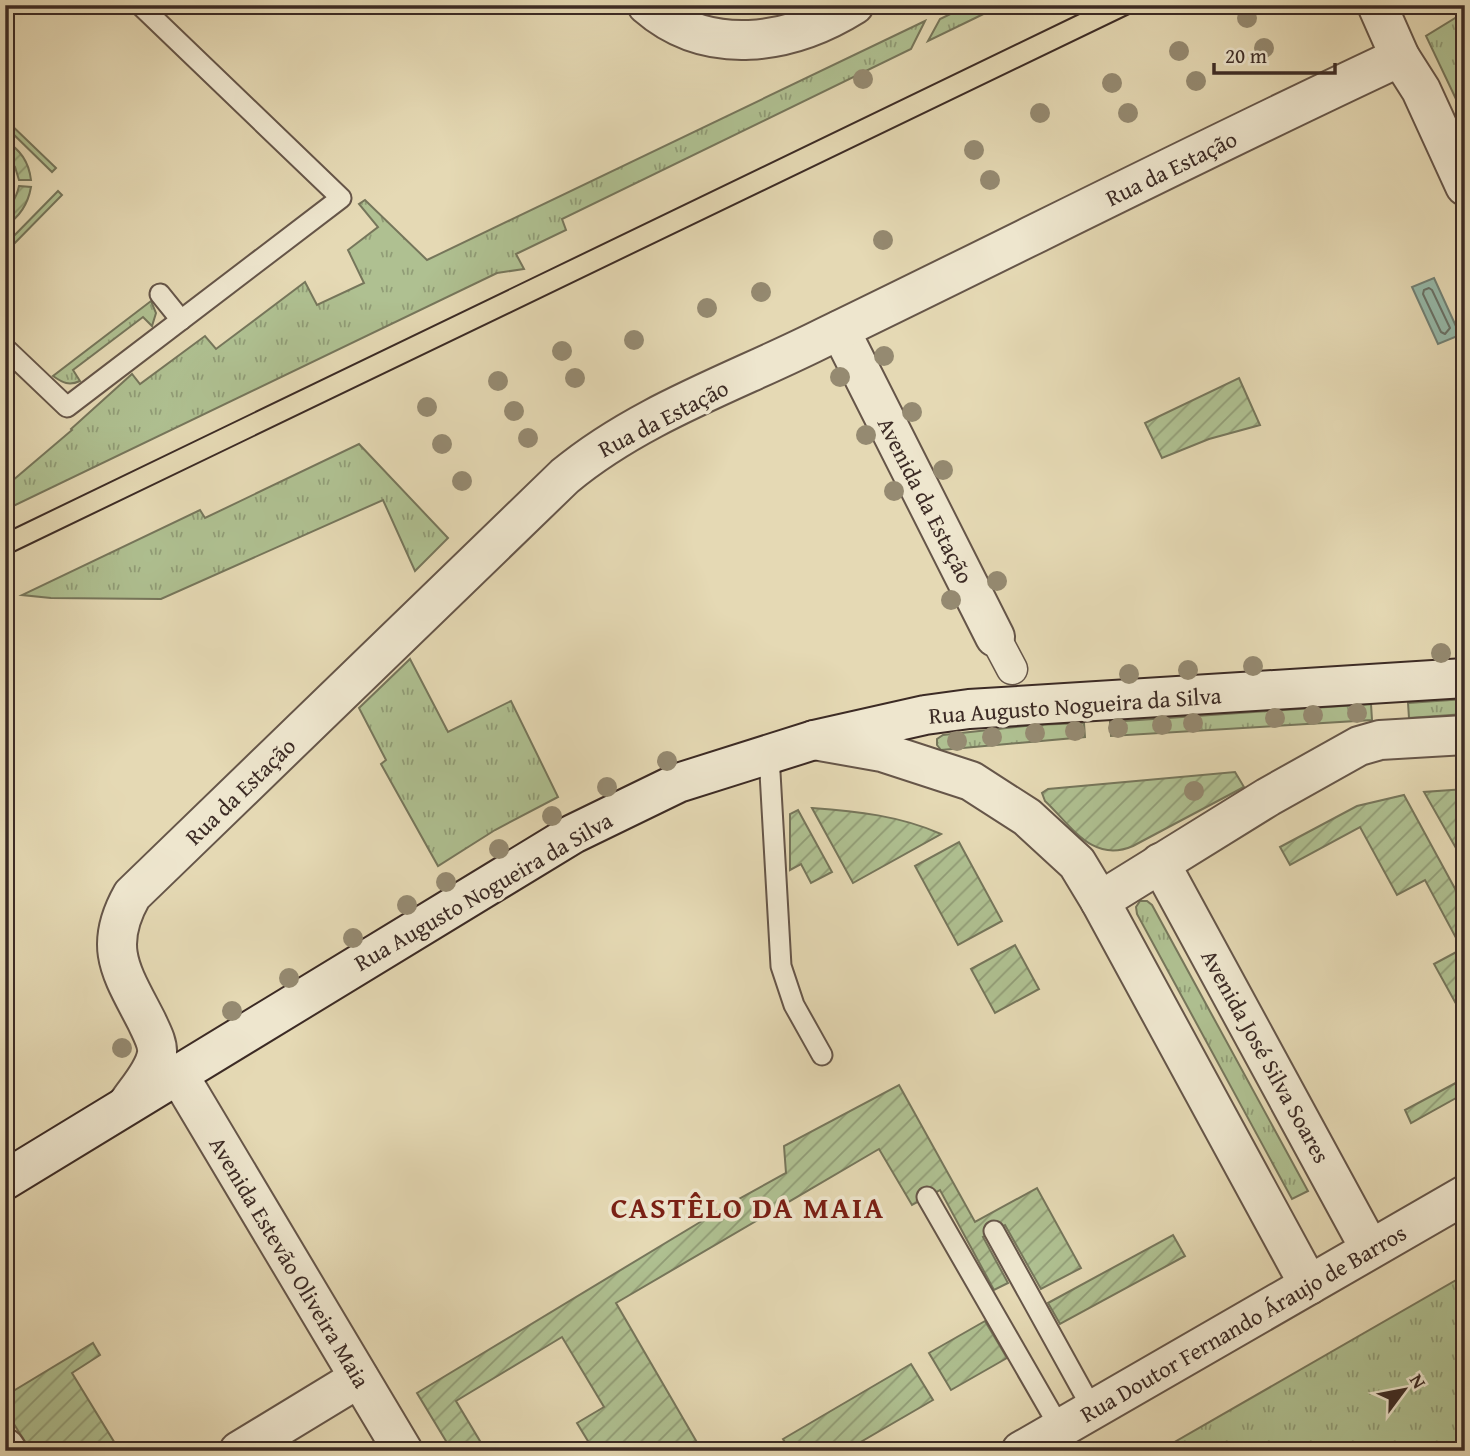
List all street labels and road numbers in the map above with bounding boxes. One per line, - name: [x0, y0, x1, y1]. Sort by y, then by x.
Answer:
- street label: Rua da Estação: [1100, 122, 1242, 214]
- street label: Rua da Estação: [592, 371, 734, 465]
- street label: Avenida da Estação: [870, 411, 982, 589]
- street label: Rua Augusto Nogueira da Silva: [928, 678, 1223, 732]
- street label: Rua da Estação: [177, 730, 303, 852]
- street label: Rua Augusto Nogueira da Silva: [348, 803, 618, 979]
- street label: Avenida José Silva Soares: [1193, 943, 1339, 1169]
- street label: Avenida Estevão Oliveira Maia: [202, 1130, 378, 1394]
- street label: Rua Doutor Fernando Áraujo de Barros: [1074, 1216, 1412, 1430]

